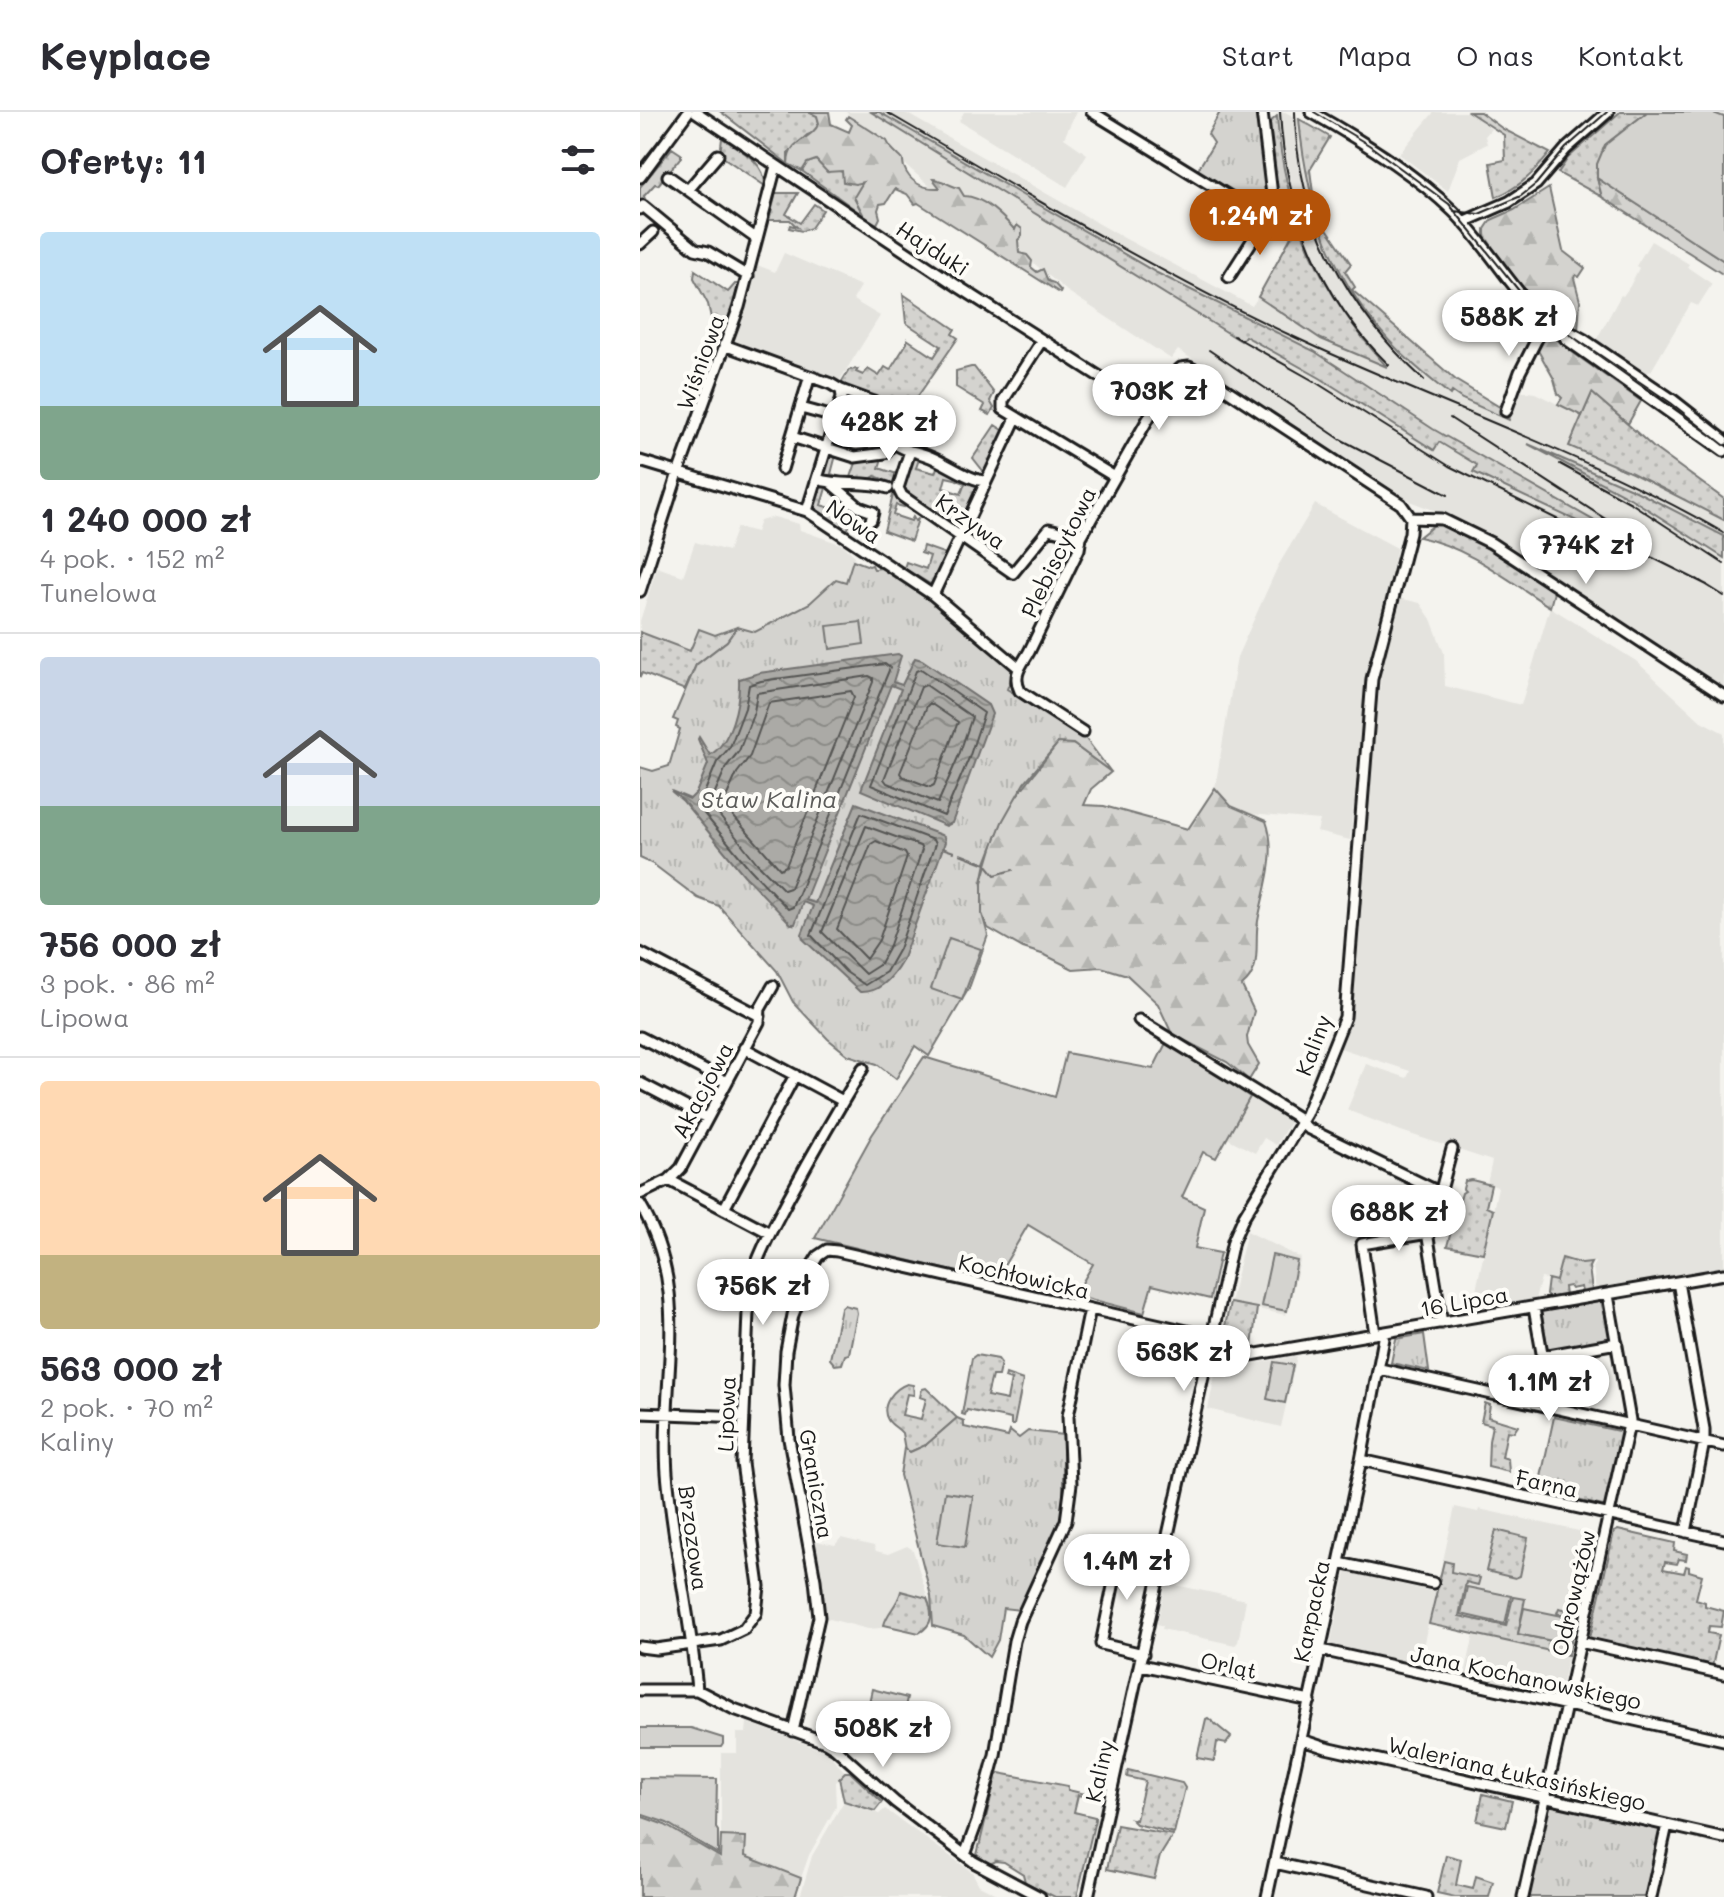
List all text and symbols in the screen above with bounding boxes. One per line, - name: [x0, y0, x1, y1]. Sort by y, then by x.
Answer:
- text: Keyplace: [40, 30, 211, 80]
- text: Start: [1222, 37, 1294, 73]
- text: Mapa: [1338, 37, 1412, 73]
- text: O nas: [1456, 37, 1534, 73]
- text: Kontakt: [1578, 37, 1684, 73]
- text: Oferty: 11: [40, 138, 207, 183]
- icon: filters: [556, 138, 600, 182]
- pin: 1.24M zł: [1177, 189, 1343, 257]
- text: 1.24M zł: [1208, 198, 1312, 232]
- street label: Hajduki: [891, 214, 975, 282]
- icon: home: [248, 284, 392, 428]
- pin: 588K zł: [1435, 290, 1583, 358]
- text: 588K zł: [1460, 299, 1558, 333]
- street label: Wiśniowa: [669, 310, 731, 414]
- pin: 703K zł: [1085, 364, 1233, 432]
- text: 703K zł: [1110, 373, 1208, 407]
- pin: 428K zł: [815, 395, 963, 463]
- text: 428K zł: [840, 404, 938, 438]
- street label: Plebiscytowa: [1014, 482, 1102, 622]
- street label: Krzywa: [930, 486, 1012, 556]
- street label: Nowa: [821, 492, 887, 550]
- text: 1 240 000 zł: [40, 496, 251, 541]
- pin: 774K zł: [1512, 518, 1660, 586]
- text: 774K zł: [1538, 527, 1634, 561]
- text: 4 pok. · 152 m²: [40, 541, 225, 575]
- text: Tunelowa: [40, 575, 158, 609]
- icon: home: [248, 709, 392, 853]
- water label: Staw Kalina: [701, 783, 837, 814]
- text: 756 000 zł: [40, 921, 221, 966]
- text: 3 pok. · 86 m²: [40, 966, 215, 1000]
- text: Lipowa: [40, 1000, 129, 1034]
- street label: Kaliny: [1288, 1010, 1338, 1080]
- street label: Akacjowa: [665, 1037, 739, 1143]
- icon: home: [248, 1133, 392, 1277]
- pin: 688K zł: [1325, 1185, 1473, 1253]
- text: 688K zł: [1350, 1194, 1448, 1228]
- street label: Kochłowicka: [956, 1247, 1092, 1305]
- pin: 756K zł: [689, 1259, 837, 1327]
- text: 756K zł: [715, 1268, 811, 1302]
- street label: 16 Lipca: [1418, 1279, 1510, 1323]
- pin: 563K zł: [1110, 1325, 1258, 1393]
- text: 563K zł: [1135, 1334, 1233, 1368]
- text: 563 000 zł: [40, 1345, 222, 1390]
- pin: 1.1M zł: [1475, 1355, 1623, 1423]
- text: 1.1M zł: [1506, 1364, 1592, 1398]
- street label: Lipowa: [710, 1376, 742, 1452]
- text: 2 pok. · 70 m²: [40, 1390, 213, 1424]
- text: Kaliny: [40, 1424, 114, 1458]
- street label: Graniczna: [793, 1427, 841, 1541]
- street label: Farna: [1513, 1462, 1581, 1504]
- street label: Brzozowa: [672, 1483, 716, 1593]
- street label: Odrowążów: [1544, 1527, 1602, 1659]
- pin: 1.4M zł: [1053, 1534, 1201, 1602]
- text: 1.4M zł: [1082, 1543, 1172, 1577]
- street label: Karpacka: [1286, 1557, 1336, 1665]
- street label: Jana Kochanowskiego: [1408, 1638, 1644, 1716]
- street label: Orląt: [1198, 1645, 1260, 1685]
- pin: 508K zł: [809, 1701, 957, 1769]
- text: 508K zł: [834, 1710, 932, 1744]
- street label: Waleriana Łukasińskiego: [1385, 1729, 1649, 1817]
- street label: Kaliny: [1078, 1737, 1120, 1805]

